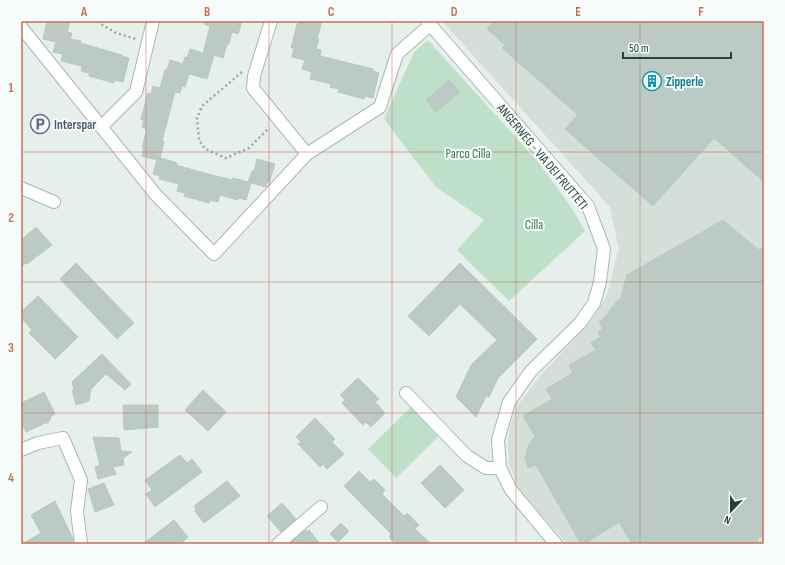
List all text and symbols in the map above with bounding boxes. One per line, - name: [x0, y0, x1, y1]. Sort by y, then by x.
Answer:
- text: A: [80, 4, 88, 20]
- text: B: [204, 4, 210, 20]
- text: C: [328, 4, 335, 20]
- text: D: [451, 4, 458, 20]
- text: E: [575, 4, 581, 20]
- text: F: [698, 4, 704, 20]
- scale bar: [623, 34, 731, 60]
- text: 50 m: [629, 41, 649, 56]
- building icon: Zipperle: [641, 70, 663, 92]
- place label: Zipperle: [666, 74, 704, 90]
- text: 1: [8, 80, 14, 96]
- street label: ANGERWEG - VIA DEI FRUTTETI: [493, 100, 591, 213]
- parking icon: Interspar: [29, 113, 51, 135]
- place label: Interspar: [54, 117, 96, 133]
- park label: Parco Cilla: [445, 146, 491, 162]
- text: 2: [8, 210, 14, 226]
- park label: Cilla: [525, 217, 543, 233]
- text: 3: [8, 340, 14, 356]
- text: 4: [8, 470, 14, 486]
- north arrow: [711, 491, 751, 531]
- text: N: [722, 513, 733, 527]

